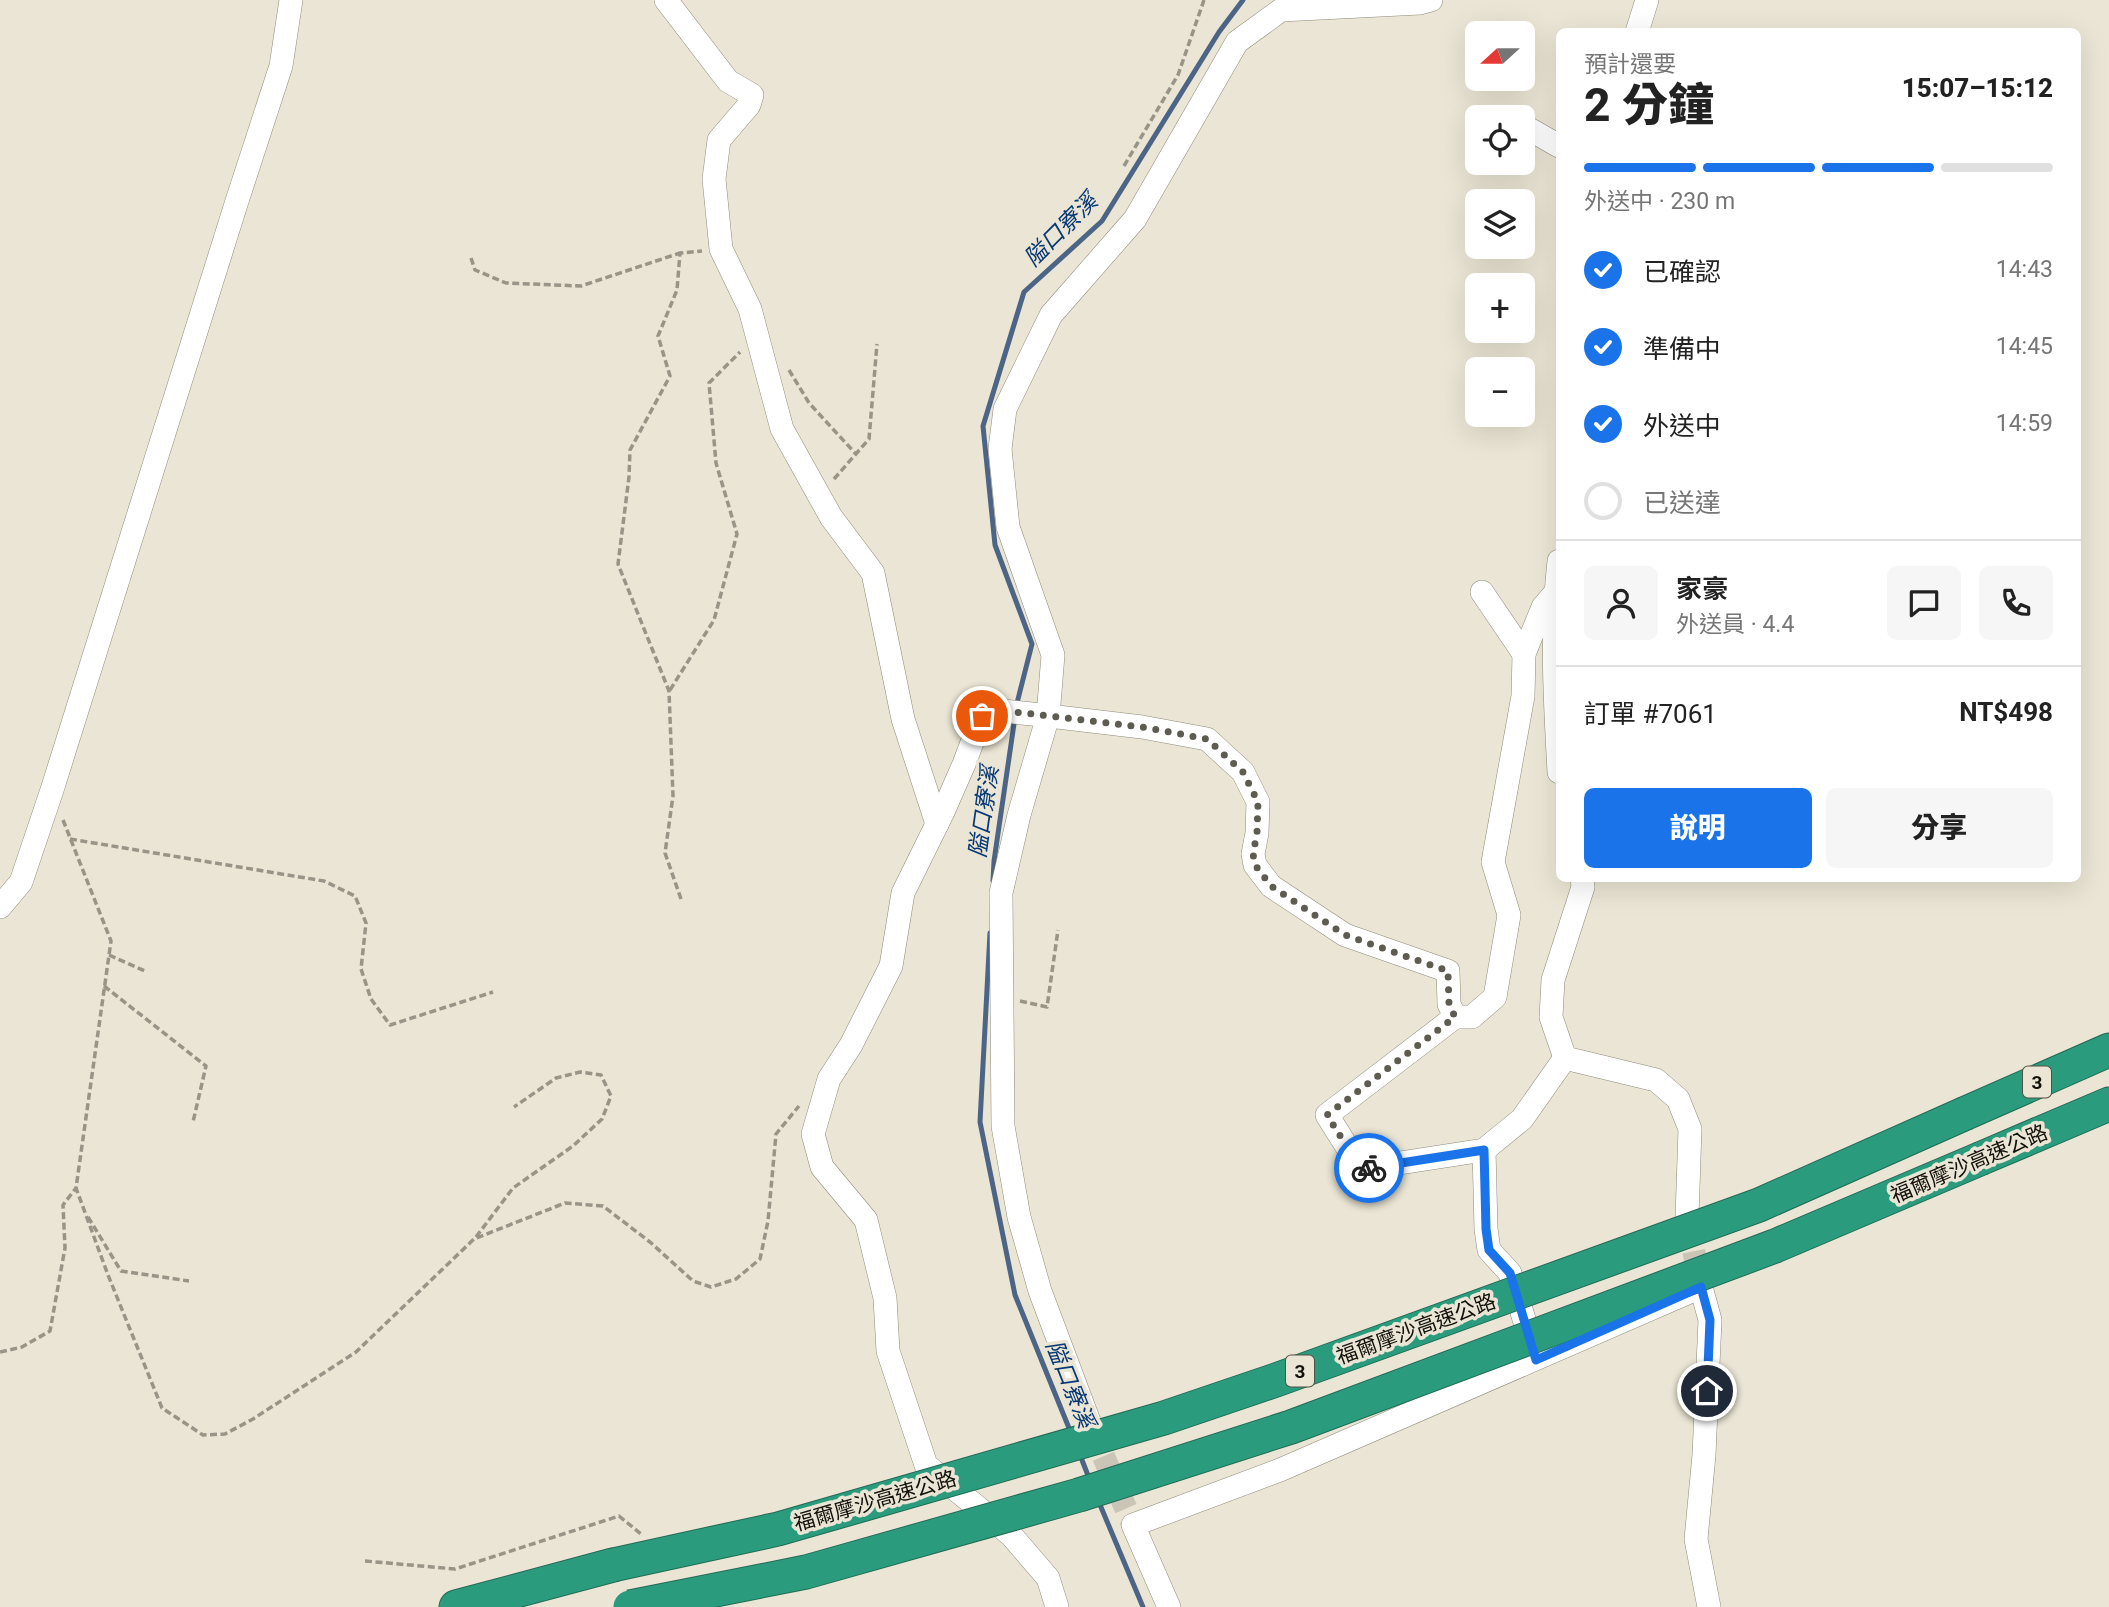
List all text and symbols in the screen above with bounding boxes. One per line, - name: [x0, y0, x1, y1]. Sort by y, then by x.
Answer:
- north arrow: [1465, 21, 1535, 91]
- map controls: [1465, 21, 1535, 427]
- text: 預計還要: [1584, 51, 1676, 78]
- text: 15:07–15:12: [1902, 73, 2053, 103]
- text: 2 分鐘: [1584, 78, 1714, 132]
- button: locate: [1465, 105, 1535, 175]
- water label: 隘口寮溪: [1019, 186, 1105, 272]
- text: 外送中 · 230 m: [1584, 188, 1735, 215]
- button: layers: [1465, 189, 1535, 259]
- icon: check: [1584, 251, 1622, 289]
- text: 14:43: [1996, 256, 2053, 283]
- text: 已確認: [1643, 257, 1721, 287]
- button: +: [1465, 273, 1535, 343]
- icon: check: [1584, 328, 1622, 366]
- text: 14:45: [1996, 333, 2053, 360]
- text: 準備中: [1643, 334, 1721, 364]
- button: −: [1465, 357, 1535, 427]
- icon: check: [1584, 405, 1622, 443]
- text: 14:59: [1996, 410, 2053, 437]
- text: 外送中: [1643, 411, 1721, 441]
- text: 已送達: [1643, 488, 1721, 518]
- button: person: [1584, 566, 1658, 640]
- button: chat: [1887, 566, 1961, 640]
- button: phone: [1979, 566, 2053, 640]
- text: 家豪: [1676, 574, 1728, 604]
- text: 外送員 · 4.4: [1676, 611, 1794, 638]
- pin: [952, 686, 1012, 746]
- icon: bag: [963, 697, 1001, 735]
- text: NT$498: [1959, 697, 2053, 727]
- text: 訂單 #7061: [1584, 699, 1717, 729]
- water label: 隘口寮溪: [964, 762, 1004, 859]
- button: 說明: [1584, 788, 1812, 868]
- button: 分享: [1826, 788, 2053, 868]
- road number: 3: [2023, 1066, 2051, 1098]
- street label: 福爾摩沙高速公路: [1887, 1120, 2051, 1208]
- courier: [1334, 1133, 1404, 1203]
- icon: bike: [1350, 1149, 1388, 1187]
- street label: 福爾摩沙高速公路: [1333, 1289, 1499, 1369]
- water label: 隘口寮溪: [1040, 1336, 1101, 1434]
- road number: 3: [1286, 1356, 1314, 1386]
- pin: [1677, 1361, 1737, 1421]
- icon: home: [1688, 1372, 1726, 1410]
- street label: 福爾摩沙高速公路: [791, 1466, 959, 1536]

